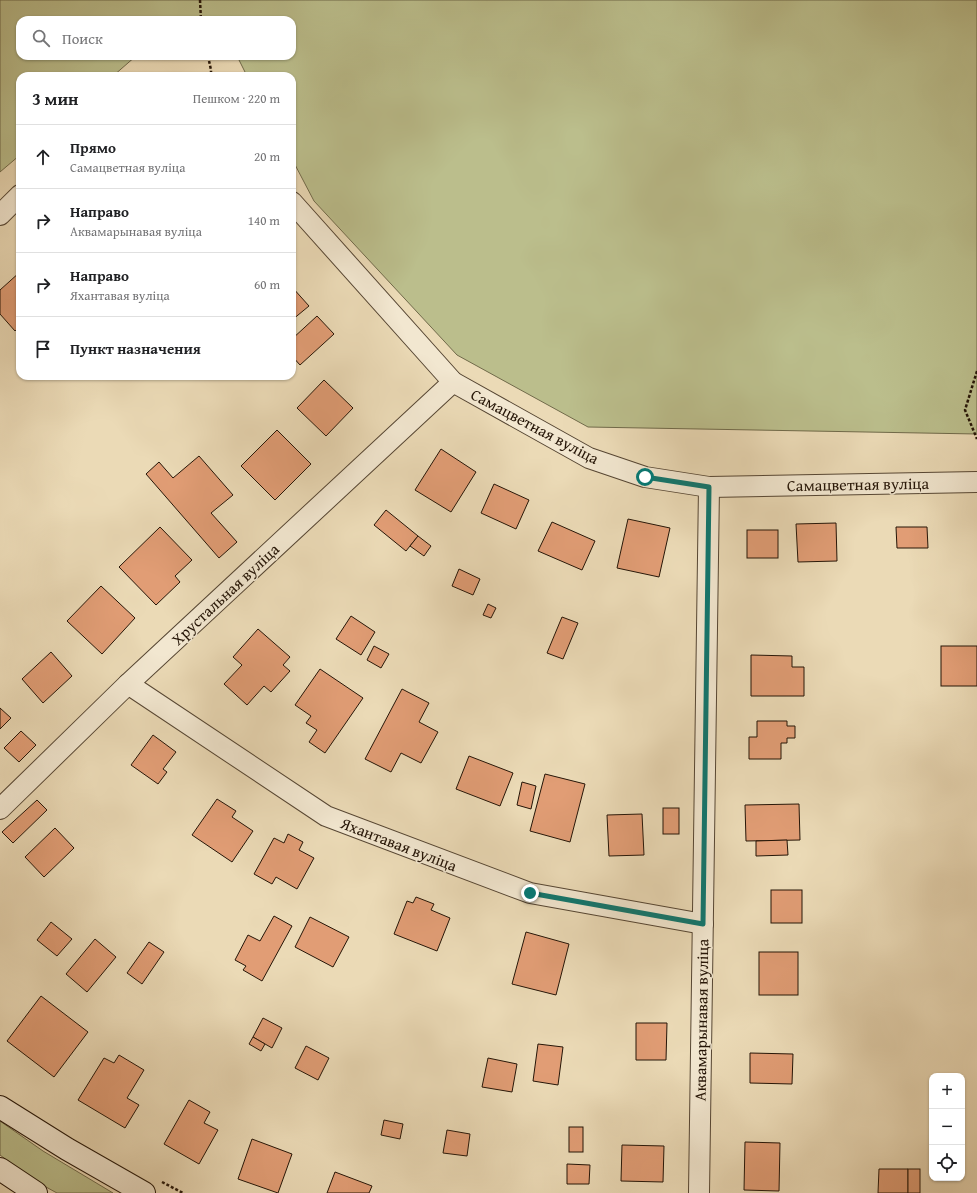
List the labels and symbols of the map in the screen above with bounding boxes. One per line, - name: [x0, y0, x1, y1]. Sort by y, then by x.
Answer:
- street label: Самацветная вуліца: [467, 382, 604, 470]
- route start: [636, 468, 654, 486]
- street label: Самацветная вуліца: [787, 471, 930, 497]
- street label: Хрустальная вуліца: [166, 537, 285, 651]
- street label: Яхантавая вуліца: [336, 810, 461, 877]
- route end: [521, 884, 539, 902]
- street label: Аквамарынавая вуліца: [688, 938, 714, 1101]

